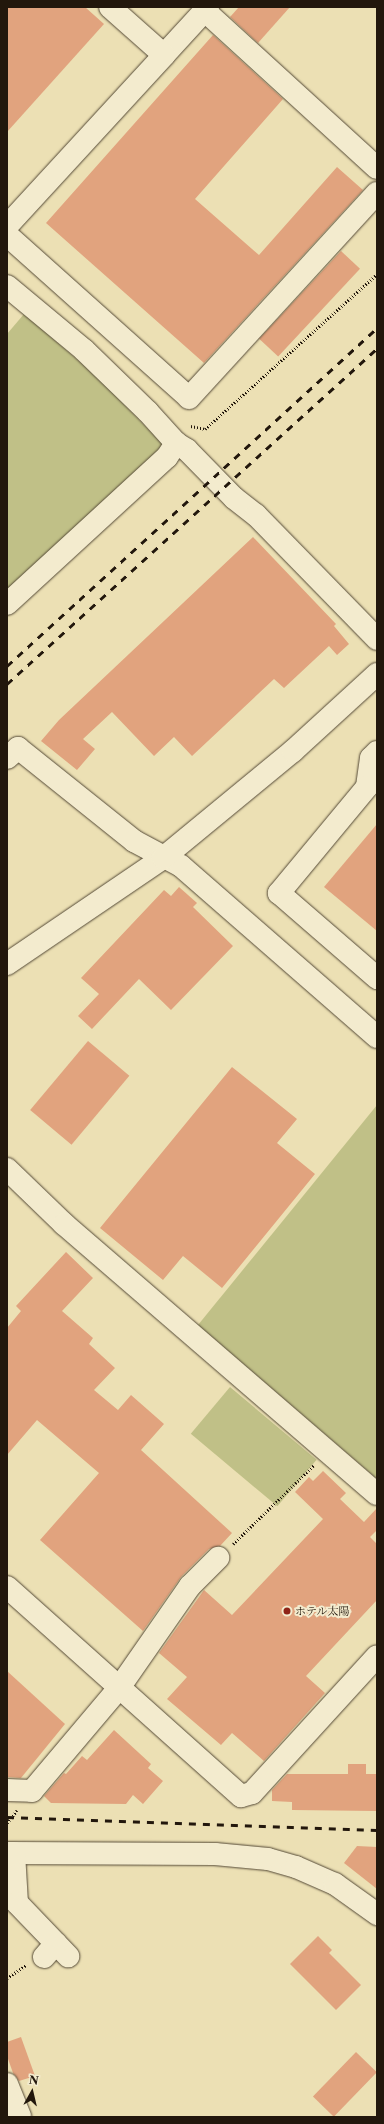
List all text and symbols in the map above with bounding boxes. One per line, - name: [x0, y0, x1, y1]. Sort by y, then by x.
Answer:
- place label: ホテル太陽: [295, 1604, 350, 1618]
- marker: ホテル太陽: [282, 1606, 292, 1616]
- north arrow: [12, 2072, 52, 2112]
- text: N: [28, 2073, 39, 2088]

